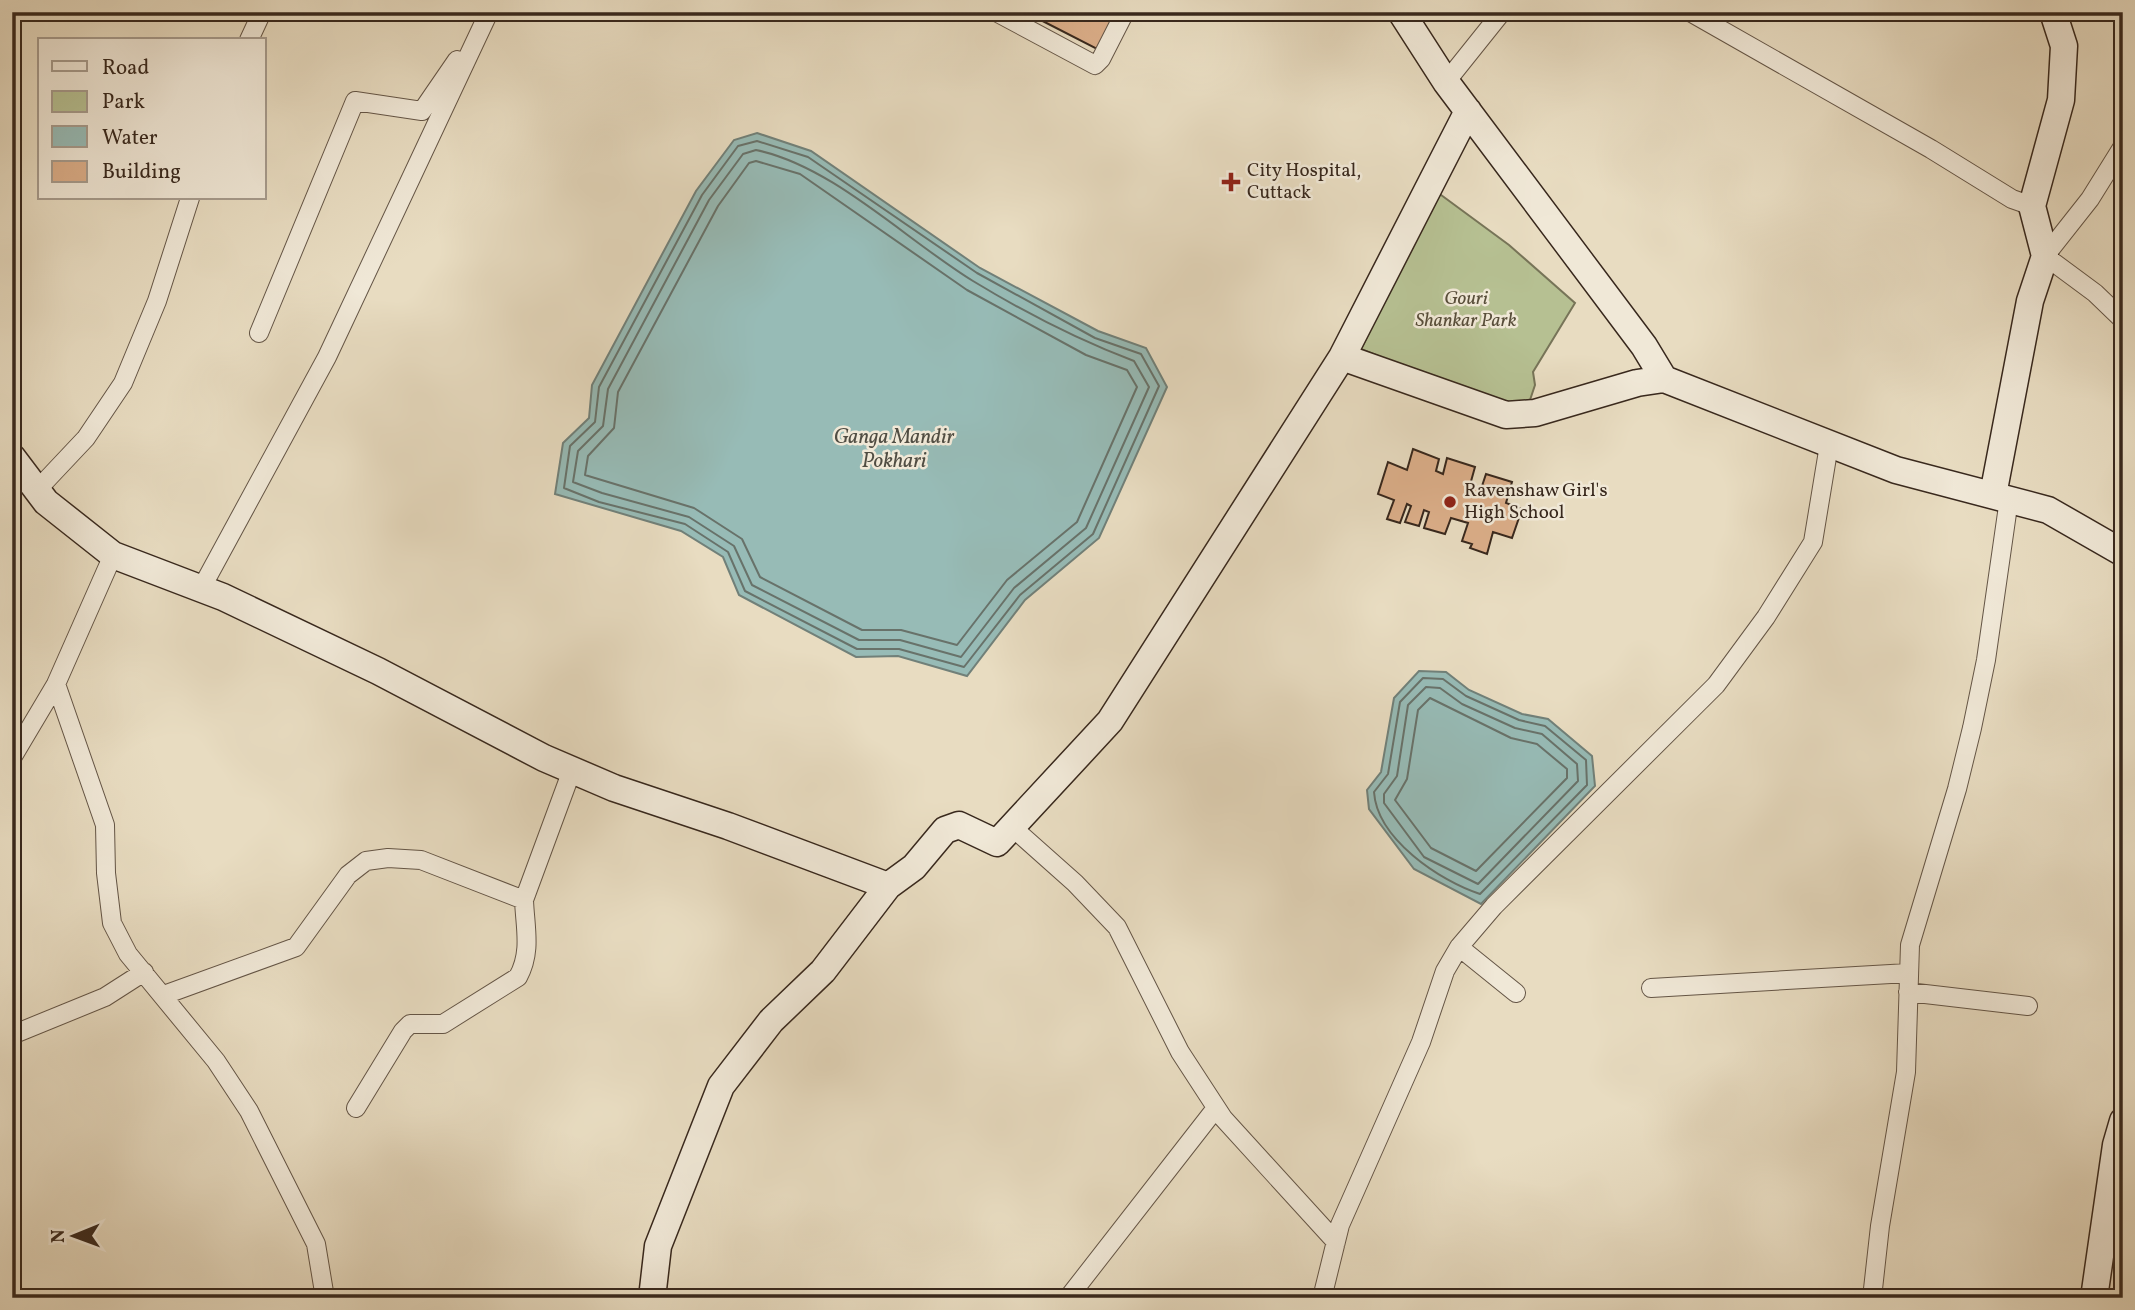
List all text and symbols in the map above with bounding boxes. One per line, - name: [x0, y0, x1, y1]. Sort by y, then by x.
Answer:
- legend: [38, 38, 266, 200]
- text: Road: [102, 54, 149, 83]
- text: Park: [102, 88, 145, 117]
- text: Water: [102, 124, 158, 153]
- text: Building: [102, 158, 181, 187]
- place label: City Hospital, Cuttack: [1247, 158, 1361, 206]
- marker: City Hospital, Cuttack: [1221, 172, 1241, 192]
- park label: Gouri Shankar Park: [1415, 286, 1517, 334]
- water label: Ganga Mandir Pokhari: [834, 423, 954, 476]
- place label: Ravenshaw Girl's High School: [1464, 478, 1608, 526]
- marker: Ravenshaw Girl's High School: [1442, 494, 1458, 510]
- north arrow: [38, 1202, 108, 1272]
- text: N: [46, 1229, 72, 1243]

